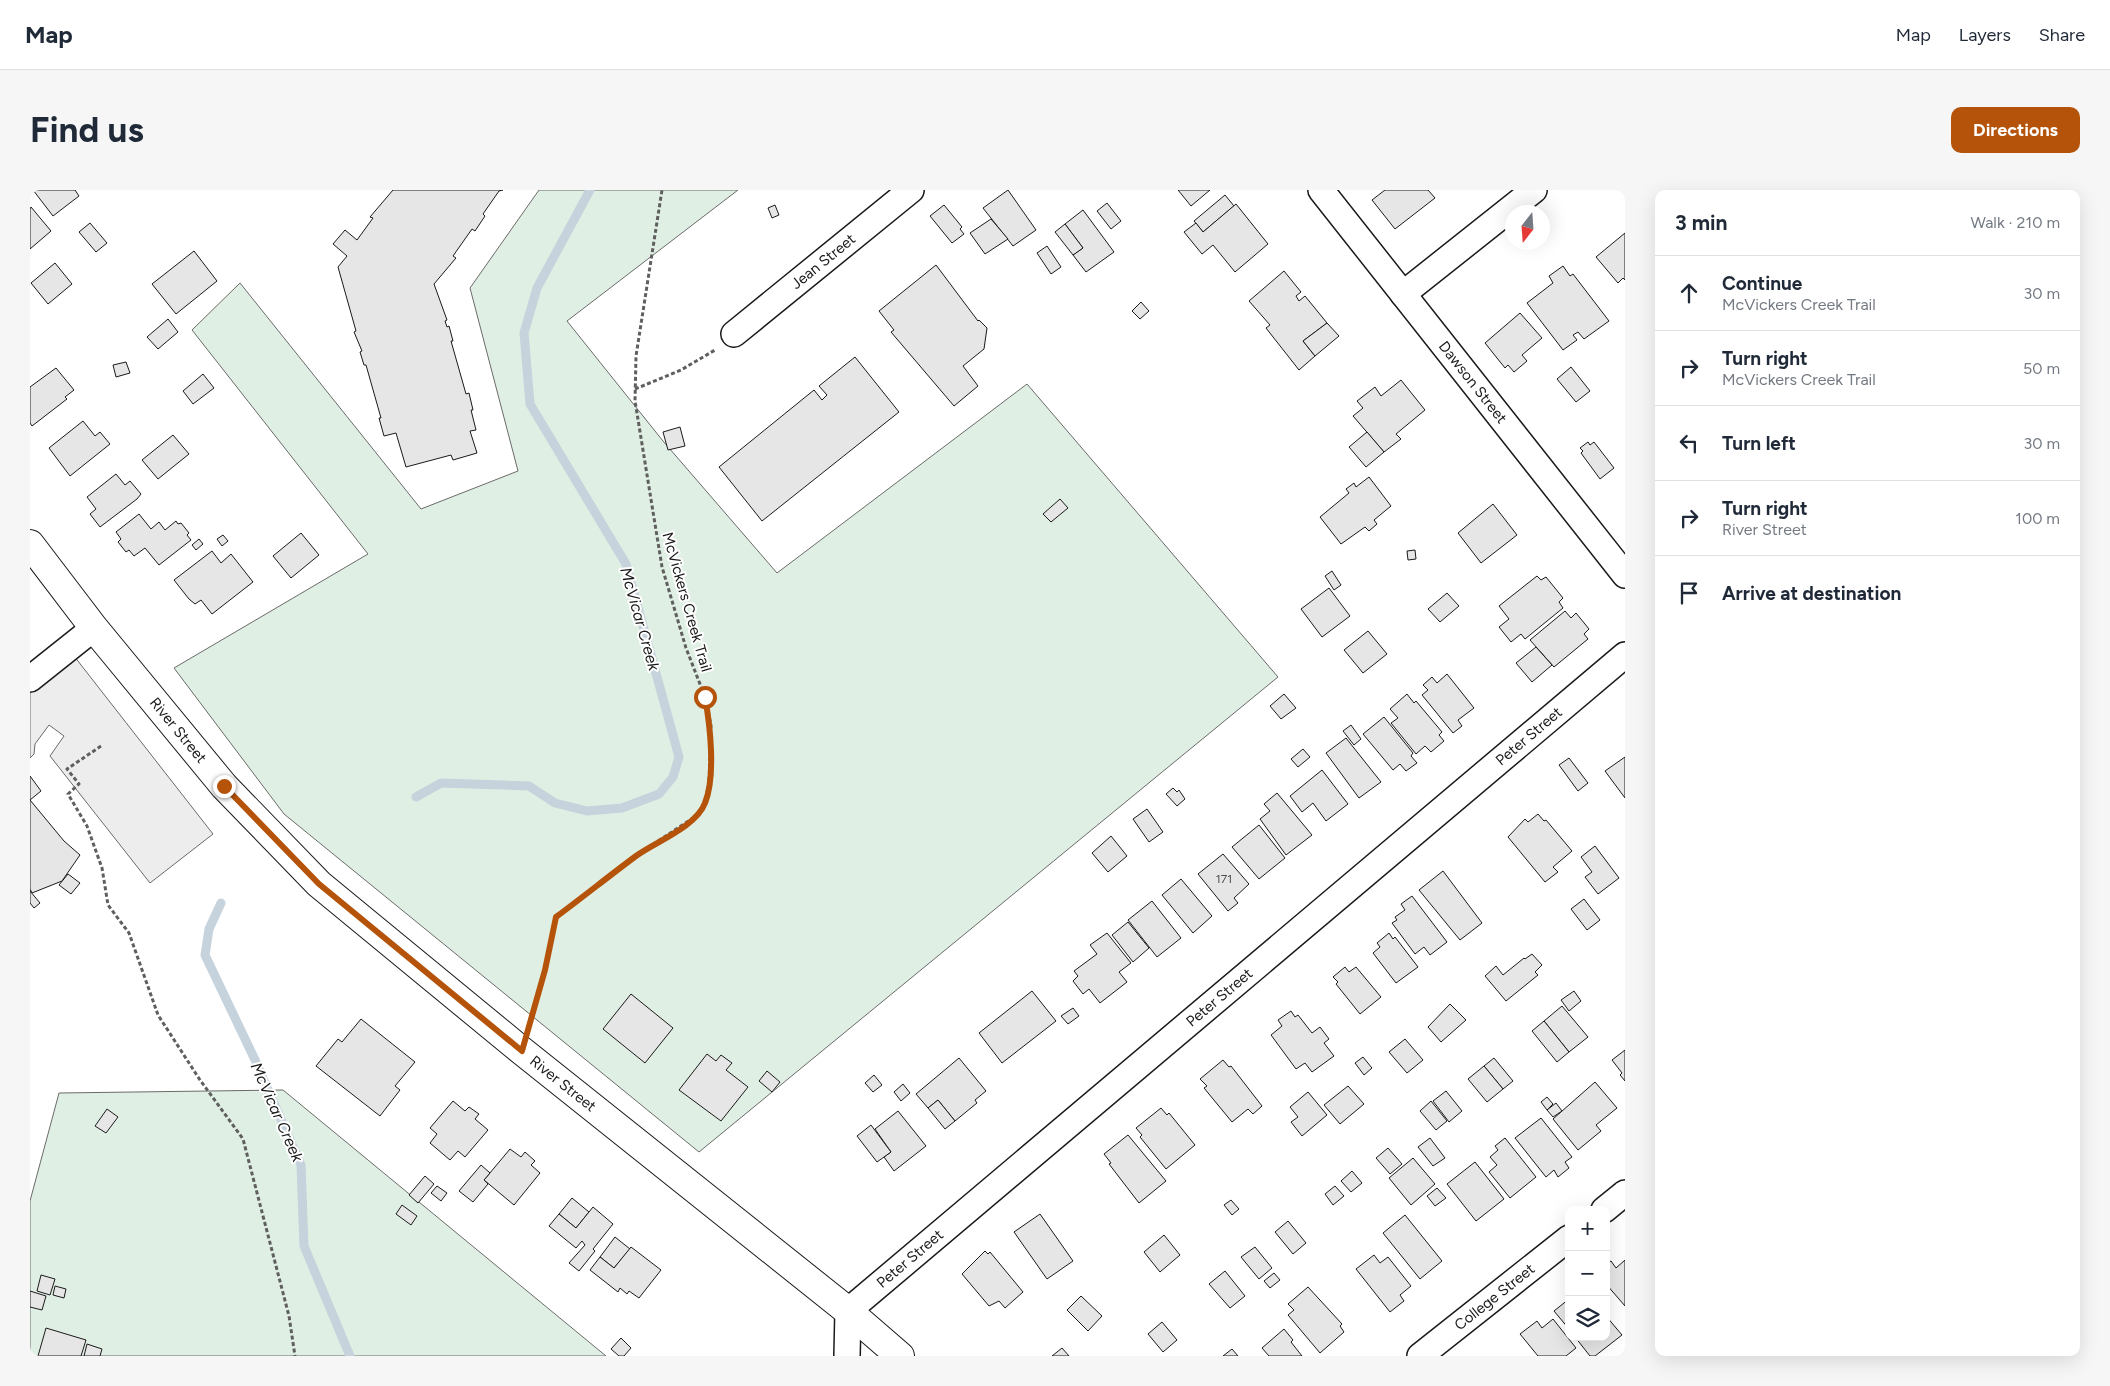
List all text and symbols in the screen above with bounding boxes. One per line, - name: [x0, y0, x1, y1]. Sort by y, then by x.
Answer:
- text: Map: [25, 20, 73, 49]
- text: Map: [1896, 24, 1931, 46]
- text: Layers: [1959, 24, 2011, 46]
- text: Share: [2039, 24, 2085, 46]
- button: Directions: [1951, 107, 2080, 153]
- text: Find us: [30, 109, 144, 151]
- north arrow: [1505, 205, 1550, 250]
- text: 3 min: [1675, 210, 1727, 235]
- text: Walk · 210 m: [1971, 213, 2060, 232]
- street label: Jean Street: [787, 230, 859, 293]
- text: Continue: [1722, 272, 1802, 295]
- icon: ahead: [1675, 279, 1703, 307]
- text: 30 m: [2023, 284, 2060, 303]
- text: McVickers Creek Trail: [1722, 295, 1876, 314]
- street label: Dawson Street: [1435, 338, 1511, 427]
- text: Turn right: [1722, 347, 1808, 370]
- icon: right: [1675, 354, 1703, 382]
- text: 50 m: [2023, 359, 2060, 378]
- text: McVickers Creek Trail: [1722, 370, 1876, 389]
- icon: left: [1675, 429, 1703, 457]
- text: Turn left: [1722, 432, 1796, 455]
- text: 30 m: [2023, 434, 2060, 453]
- text: Turn right: [1722, 497, 1808, 520]
- icon: right: [1675, 504, 1703, 532]
- text: 100 m: [2015, 509, 2060, 528]
- text: River Street: [1722, 520, 1807, 539]
- street label: McVickers Creek Trail: [658, 530, 716, 674]
- water label: McVicar Creek: [616, 565, 664, 674]
- icon: arrive: [1675, 579, 1703, 607]
- text: Arrive at destination: [1722, 582, 1901, 605]
- route start: [694, 686, 717, 709]
- street label: River Street: [146, 694, 211, 767]
- street label: Peter Street: [1492, 703, 1566, 769]
- route end: [213, 775, 236, 798]
- house number: 171: [1216, 872, 1232, 886]
- street label: Peter Street: [1182, 964, 1257, 1031]
- street label: River Street: [526, 1052, 600, 1116]
- water label: McVicar Creek: [247, 1059, 308, 1166]
- map controls: [1565, 1206, 1610, 1341]
- button: +: [1565, 1206, 1610, 1251]
- street label: Peter Street: [873, 1225, 947, 1292]
- button: −: [1565, 1251, 1610, 1296]
- street label: College Street: [1451, 1260, 1538, 1334]
- button: layers: [1565, 1296, 1610, 1341]

